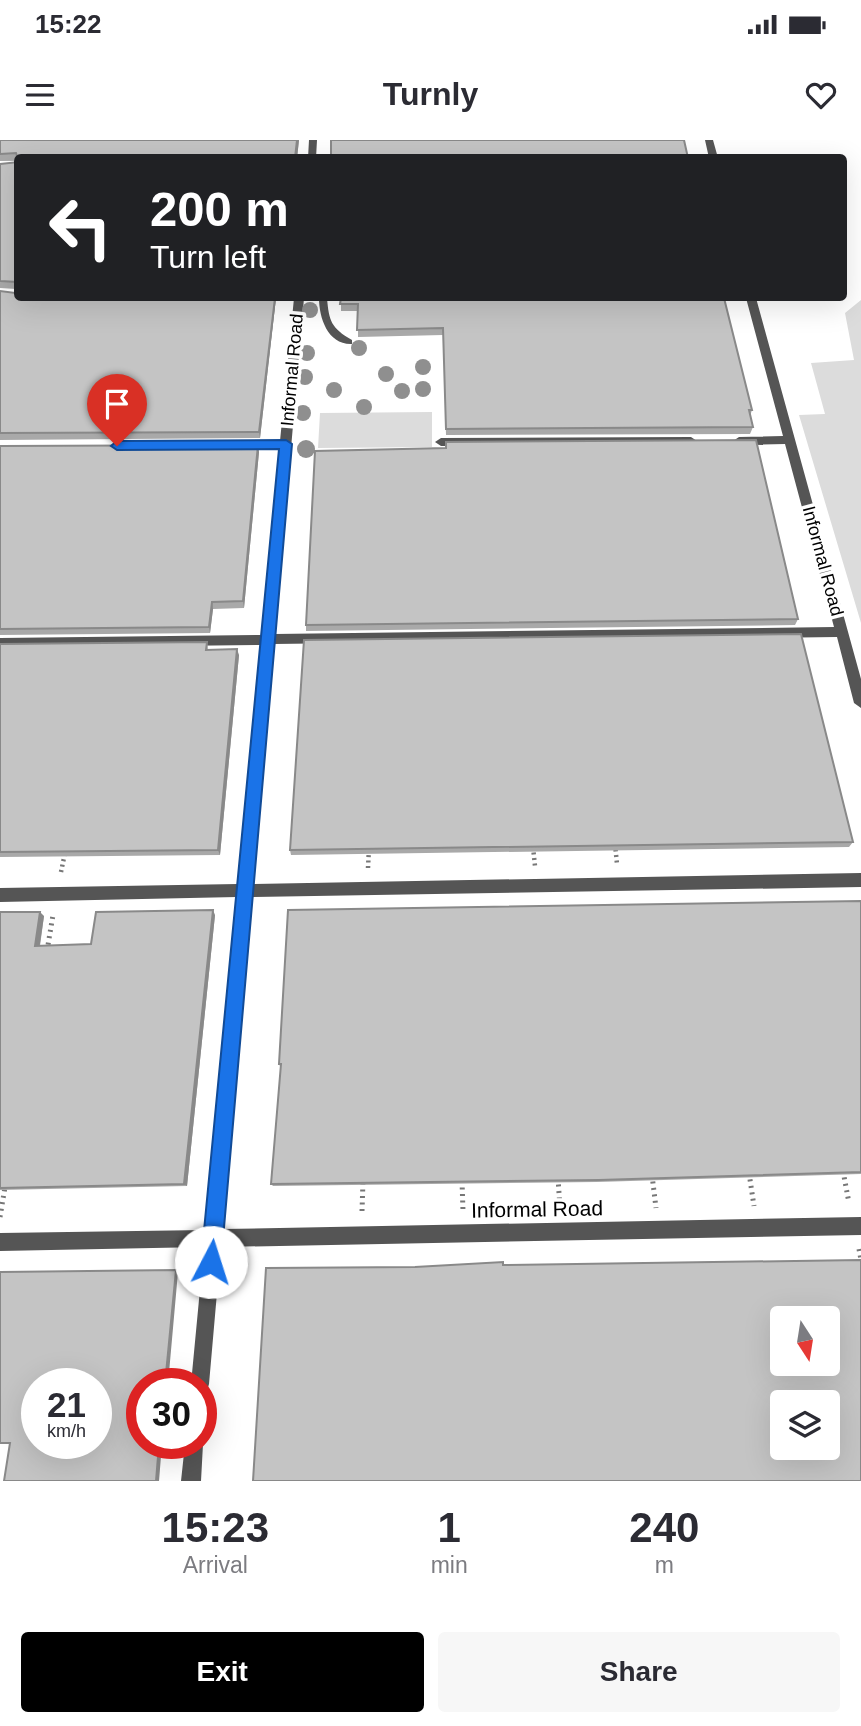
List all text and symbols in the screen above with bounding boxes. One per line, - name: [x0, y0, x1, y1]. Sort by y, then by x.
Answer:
- text: 15:22: [35, 9, 102, 39]
- icon: menu: [21, 76, 59, 114]
- text: Turnly: [383, 76, 478, 112]
- icon: heart: [802, 76, 840, 114]
- icon: left: [35, 182, 126, 273]
- text: 200 m: [150, 182, 289, 236]
- text: Turn left: [150, 239, 266, 275]
- street label: Informal Road: [277, 313, 307, 427]
- pin: [87, 374, 147, 446]
- icon: arrive: [98, 385, 136, 423]
- street label: Informal Road: [799, 504, 847, 618]
- street label: Informal Road: [471, 1196, 603, 1222]
- position arrow: [174, 1225, 248, 1299]
- north arrow: [770, 1306, 840, 1376]
- map controls: [770, 1306, 840, 1460]
- speed limit sign: 30: [126, 1368, 217, 1459]
- text: 21: [47, 1385, 86, 1424]
- button: layers: [770, 1390, 840, 1460]
- text: km/h: [47, 1421, 86, 1441]
- text: 15:23: [162, 1504, 269, 1551]
- text: 1: [437, 1504, 461, 1551]
- text: 240: [629, 1504, 699, 1551]
- text: Arrival: [183, 1552, 248, 1578]
- text: min: [431, 1552, 468, 1578]
- text: m: [655, 1552, 674, 1578]
- button: Exit: [21, 1632, 424, 1712]
- button: Share: [438, 1632, 840, 1712]

